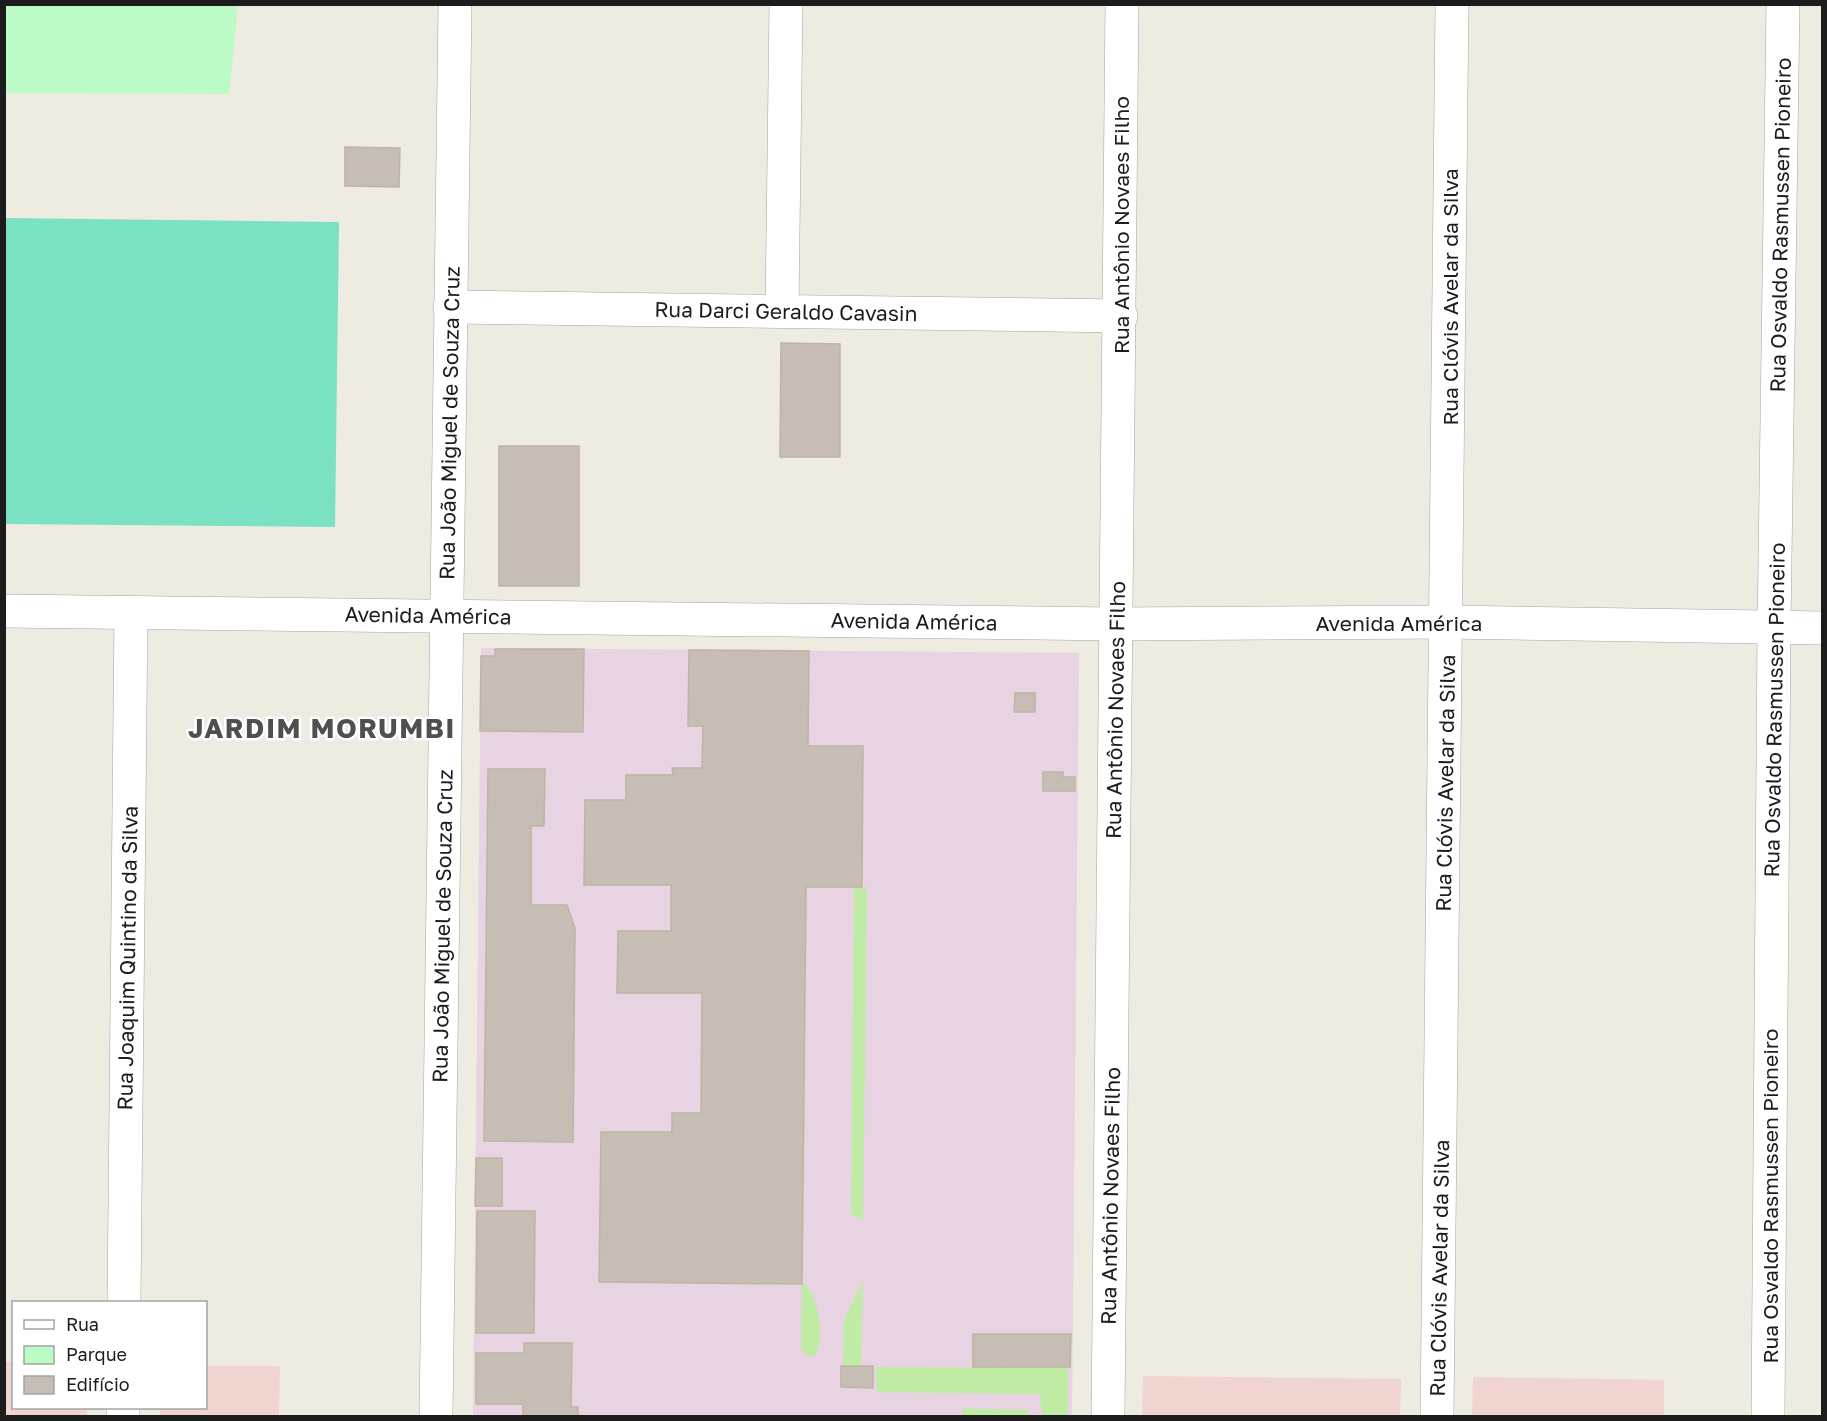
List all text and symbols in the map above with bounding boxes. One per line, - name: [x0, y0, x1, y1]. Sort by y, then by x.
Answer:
- street label: Rua Osvaldo Rasmussen Pioneiro: [1764, 57, 1796, 393]
- street label: Rua Antônio Novaes Filho: [1108, 96, 1134, 354]
- street label: Rua Clóvis Avelar da Silva: [1437, 168, 1463, 426]
- street label: Rua João Miguel de Souza Cruz: [433, 266, 465, 580]
- street label: Rua Darci Geraldo Cavasin: [654, 296, 918, 326]
- street label: Rua Osvaldo Rasmussen Pioneiro: [1758, 542, 1790, 878]
- street label: Rua Antônio Novaes Filho: [1100, 581, 1130, 839]
- street label: Avenida América: [344, 601, 512, 629]
- street label: Avenida América: [830, 607, 998, 635]
- street label: Avenida América: [1316, 610, 1482, 636]
- street label: Rua Clóvis Avelar da Silva: [1430, 654, 1460, 912]
- district label: JARDIM MORUMBI: [188, 712, 456, 744]
- street label: Rua João Miguel de Souza Cruz: [426, 769, 458, 1083]
- street label: Rua Joaquim Quintino da Silva: [111, 805, 143, 1111]
- street label: Rua Osvaldo Rasmussen Pioneiro: [1757, 1029, 1783, 1363]
- street label: Rua Antônio Novaes Filho: [1095, 1067, 1125, 1325]
- street label: Rua Clóvis Avelar da Silva: [1424, 1139, 1454, 1397]
- legend: [12, 1301, 207, 1409]
- text: Rua: [66, 1313, 99, 1335]
- text: Parque: [66, 1343, 127, 1365]
- text: Edifício: [66, 1373, 130, 1395]

